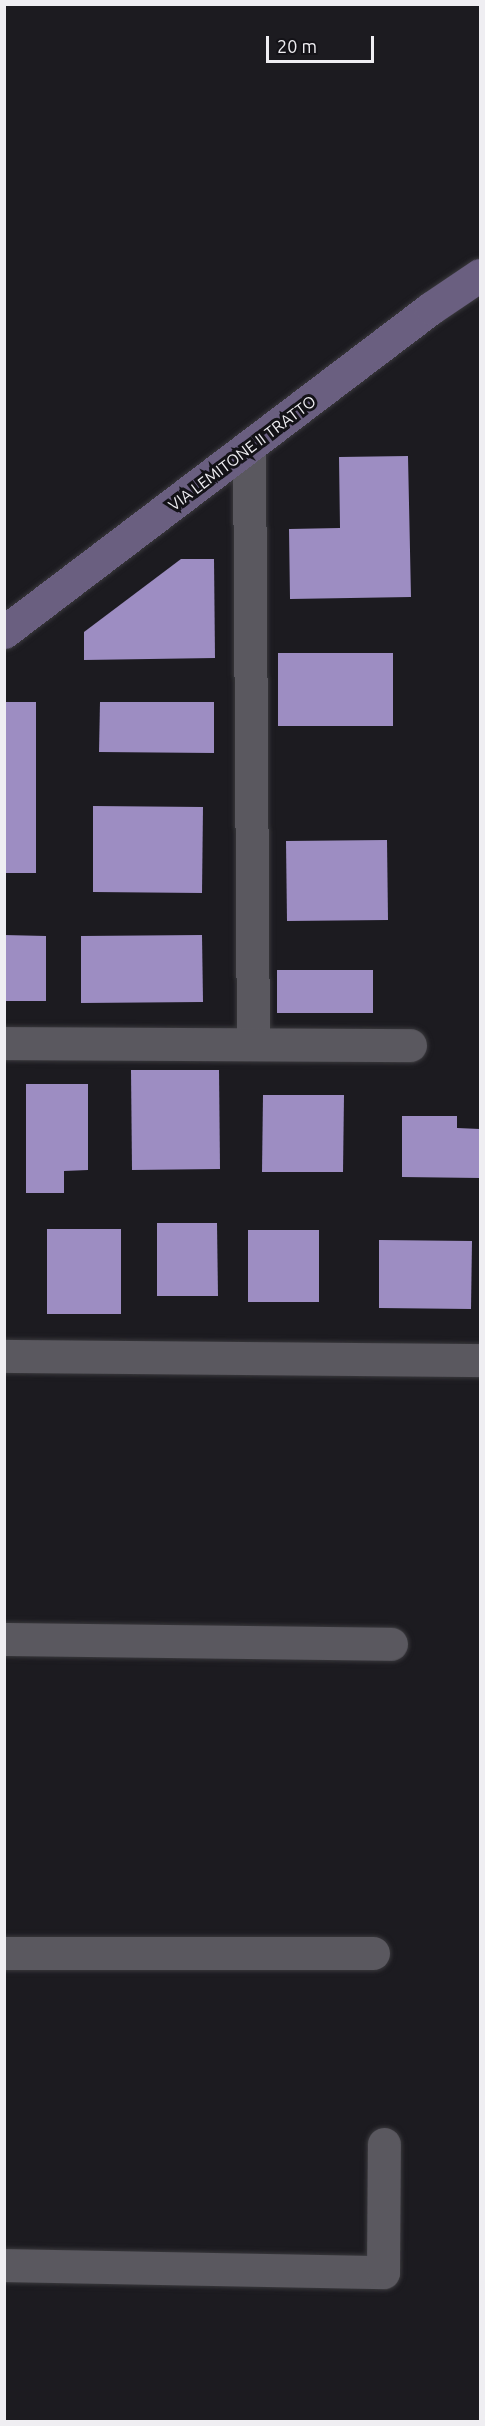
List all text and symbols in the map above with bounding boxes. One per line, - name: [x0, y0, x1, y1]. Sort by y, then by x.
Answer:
- scale bar: [269, 24, 377, 62]
- text: 20 m: [277, 36, 317, 56]
- street label: VIA LEMITONE II TRATTO: [165, 391, 319, 515]

